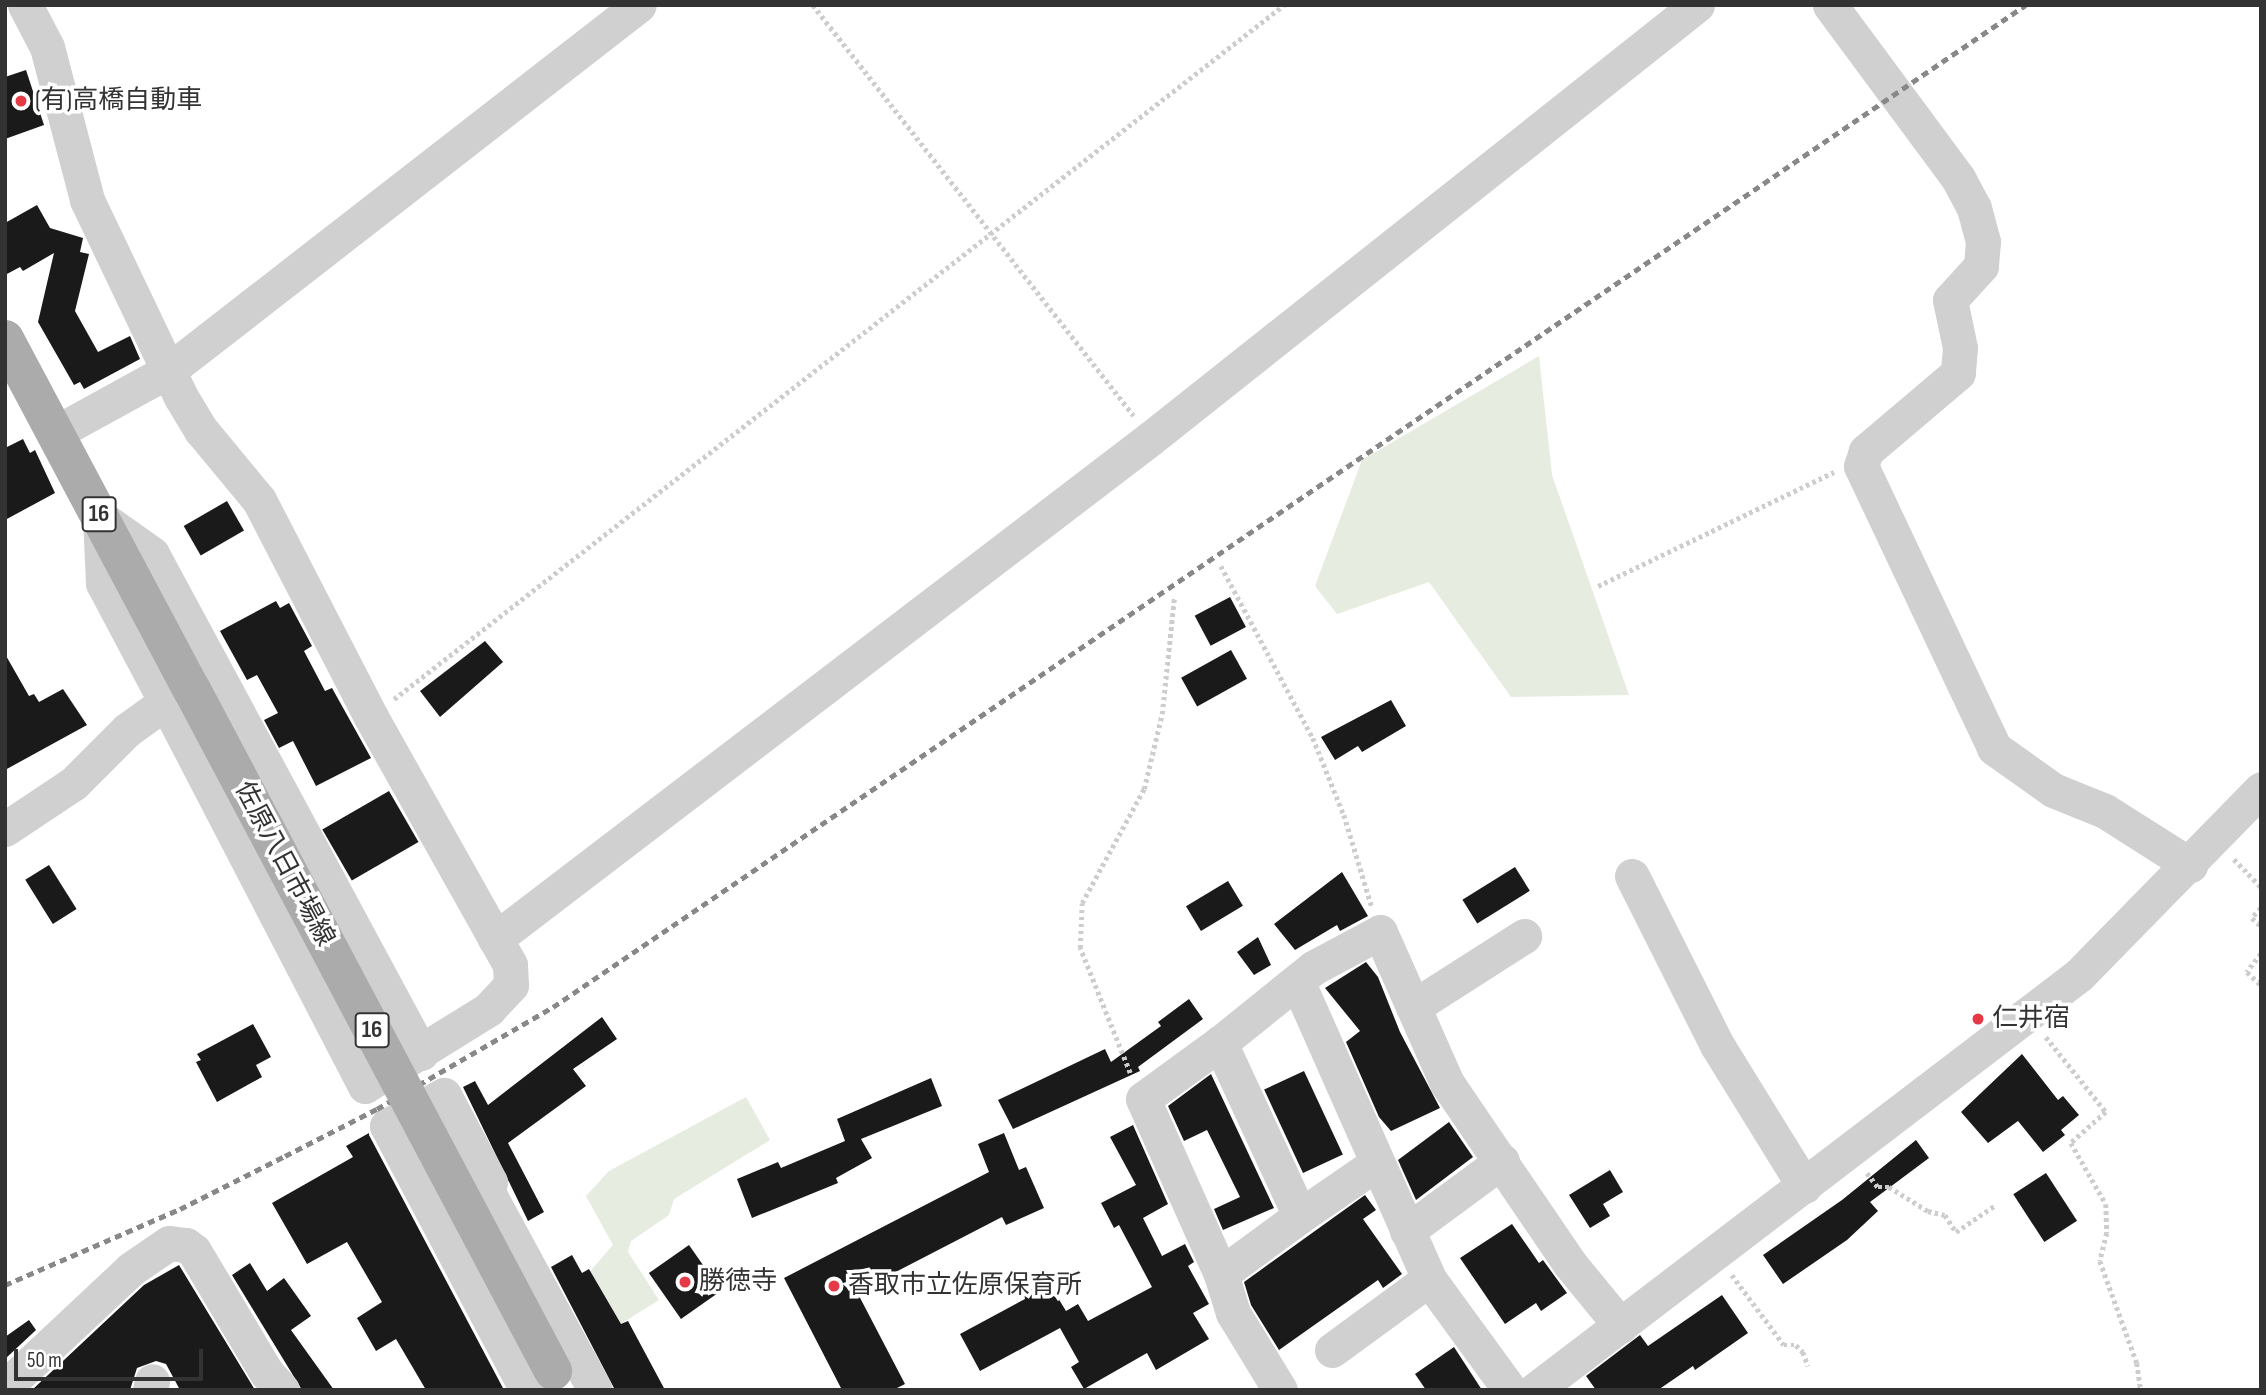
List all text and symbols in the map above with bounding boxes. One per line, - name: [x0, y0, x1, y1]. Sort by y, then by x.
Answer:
- place label: (有)高橋自動車: [35, 85, 202, 117]
- marker: (有)高橋自動車: [13, 93, 29, 109]
- road number: 16: [82, 494, 116, 534]
- street label: 佐原八日市場線: [228, 776, 340, 952]
- place label: 仁井宿: [1992, 1003, 2070, 1035]
- road number: 16: [354, 1010, 390, 1050]
- marker: 仁井宿: [1970, 1011, 1986, 1027]
- place label: 勝徳寺: [699, 1266, 777, 1298]
- place label: 香取市立佐原保育所: [848, 1270, 1082, 1302]
- marker: 勝徳寺: [677, 1274, 693, 1290]
- marker: 香取市立佐原保育所: [826, 1278, 842, 1294]
- scale bar: [18, 1336, 206, 1380]
- text: 50 m: [27, 1348, 62, 1373]

